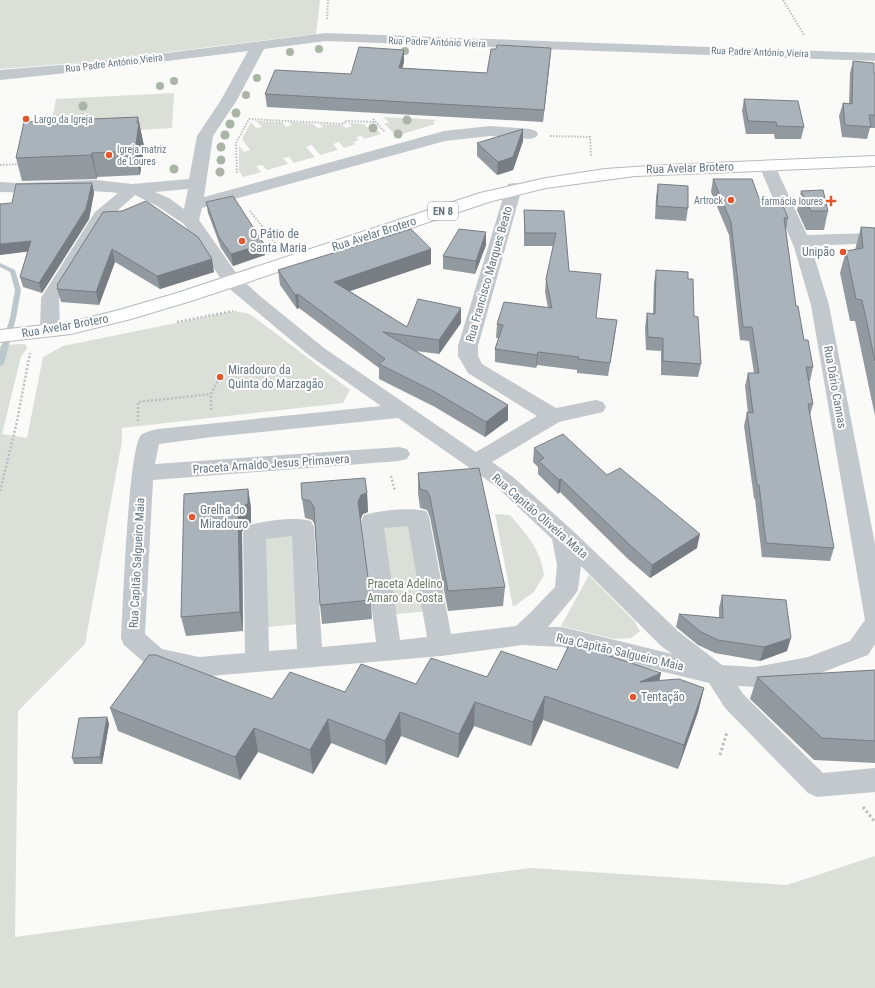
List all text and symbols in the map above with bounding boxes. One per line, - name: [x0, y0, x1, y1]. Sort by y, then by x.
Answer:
- street label: Rua Padre António Vieira: [388, 35, 486, 49]
- street label: Rua Padre António Vieira: [711, 45, 809, 59]
- street label: Rua Padre António Vieira: [65, 52, 163, 74]
- marker: Largo da Igreja: [21, 114, 31, 124]
- place label: Largo da Igreja: [34, 114, 93, 125]
- place label: Igreja matriz de Loures: [117, 144, 166, 167]
- marker: Igreja matriz de Loures: [104, 150, 114, 160]
- street label: Rua Avelar Brotero: [646, 159, 734, 177]
- place label: Artrock: [694, 195, 723, 206]
- marker: Artrock: [726, 195, 736, 205]
- place label: farmácia loures: [761, 196, 823, 207]
- marker: farmácia loures: [826, 196, 836, 206]
- road number: EN 8: [428, 202, 458, 220]
- street label: Rua Francisco Marques Beato: [463, 204, 515, 344]
- street label: Rua Avelar Brotero: [330, 214, 418, 254]
- place label: O Pátio de Santa Maria: [250, 227, 307, 255]
- marker: O Pátio de Santa Maria: [237, 236, 247, 246]
- place label: Unipão: [802, 245, 835, 259]
- marker: Unipão: [838, 247, 848, 257]
- street label: Rua Avelar Brotero: [21, 311, 109, 341]
- street label: Rua Dário Cannas: [821, 344, 849, 430]
- place label: Miradouro da Quinta do Marzagão: [228, 363, 324, 391]
- marker: Miradouro da Quinta do Marzagão: [215, 372, 225, 382]
- street label: Praceta Arnaldo Jesus Primavera: [192, 452, 350, 476]
- street label: Rua Capitão Oliveira Mata: [489, 471, 591, 562]
- street label: Rua Capitão Salgueiro Maia: [127, 497, 147, 628]
- place label: Grelha do Miradouro: [200, 503, 248, 531]
- marker: Grelha do Miradouro: [187, 512, 197, 522]
- park label: Praceta Adelino Amaro da Costa: [367, 577, 443, 605]
- street label: Rua Capitão Salgueiro Maia: [555, 631, 685, 674]
- place label: Tentação: [641, 690, 685, 704]
- marker: Tentação: [628, 692, 638, 702]

